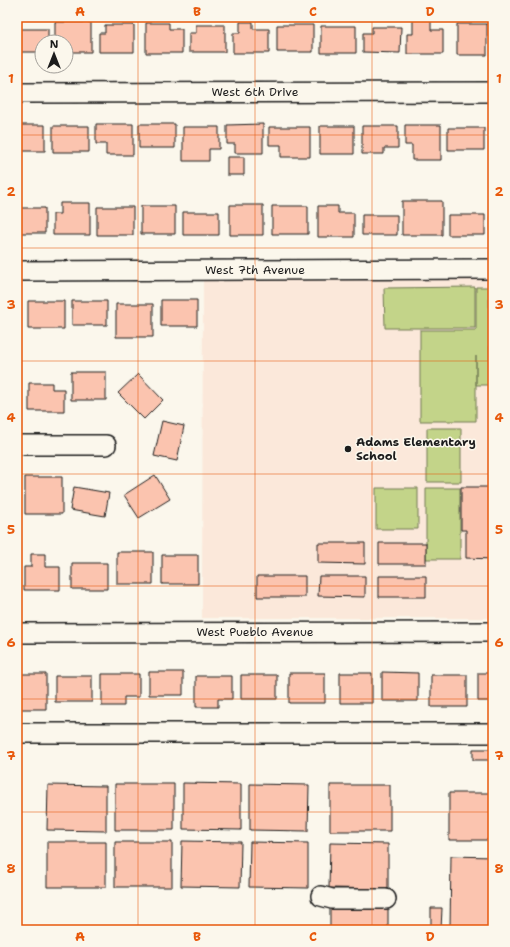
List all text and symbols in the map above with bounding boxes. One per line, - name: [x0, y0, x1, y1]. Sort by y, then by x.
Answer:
- text: A: [75, 3, 85, 20]
- text: B: [193, 3, 201, 20]
- text: C: [309, 3, 317, 20]
- text: D: [425, 3, 435, 20]
- north arrow: [34, 34, 74, 74]
- text: N: [50, 37, 59, 52]
- text: 1: [8, 70, 14, 87]
- text: 1: [496, 70, 502, 87]
- street label: West 6th Drive: [212, 84, 299, 100]
- text: 2: [6, 183, 16, 200]
- text: 2: [494, 183, 504, 200]
- street label: West 7th Avenue: [205, 262, 305, 278]
- text: 3: [6, 296, 16, 313]
- text: 3: [494, 296, 504, 313]
- text: 4: [6, 409, 16, 426]
- text: 4: [494, 409, 504, 426]
- place label: Adams Elementary School: [356, 434, 476, 464]
- marker: Adams Elementary School: [343, 444, 353, 454]
- text: 5: [7, 521, 15, 538]
- text: 5: [495, 521, 503, 538]
- street label: West Pueblo Avenue: [196, 624, 314, 640]
- text: 6: [6, 634, 16, 651]
- text: 6: [494, 634, 504, 651]
- text: 7: [6, 747, 16, 764]
- text: 7: [494, 747, 504, 764]
- text: 8: [6, 860, 16, 877]
- text: 8: [494, 860, 504, 877]
- text: A: [75, 928, 85, 945]
- text: B: [193, 928, 201, 945]
- text: C: [309, 928, 317, 945]
- text: D: [425, 928, 435, 945]

